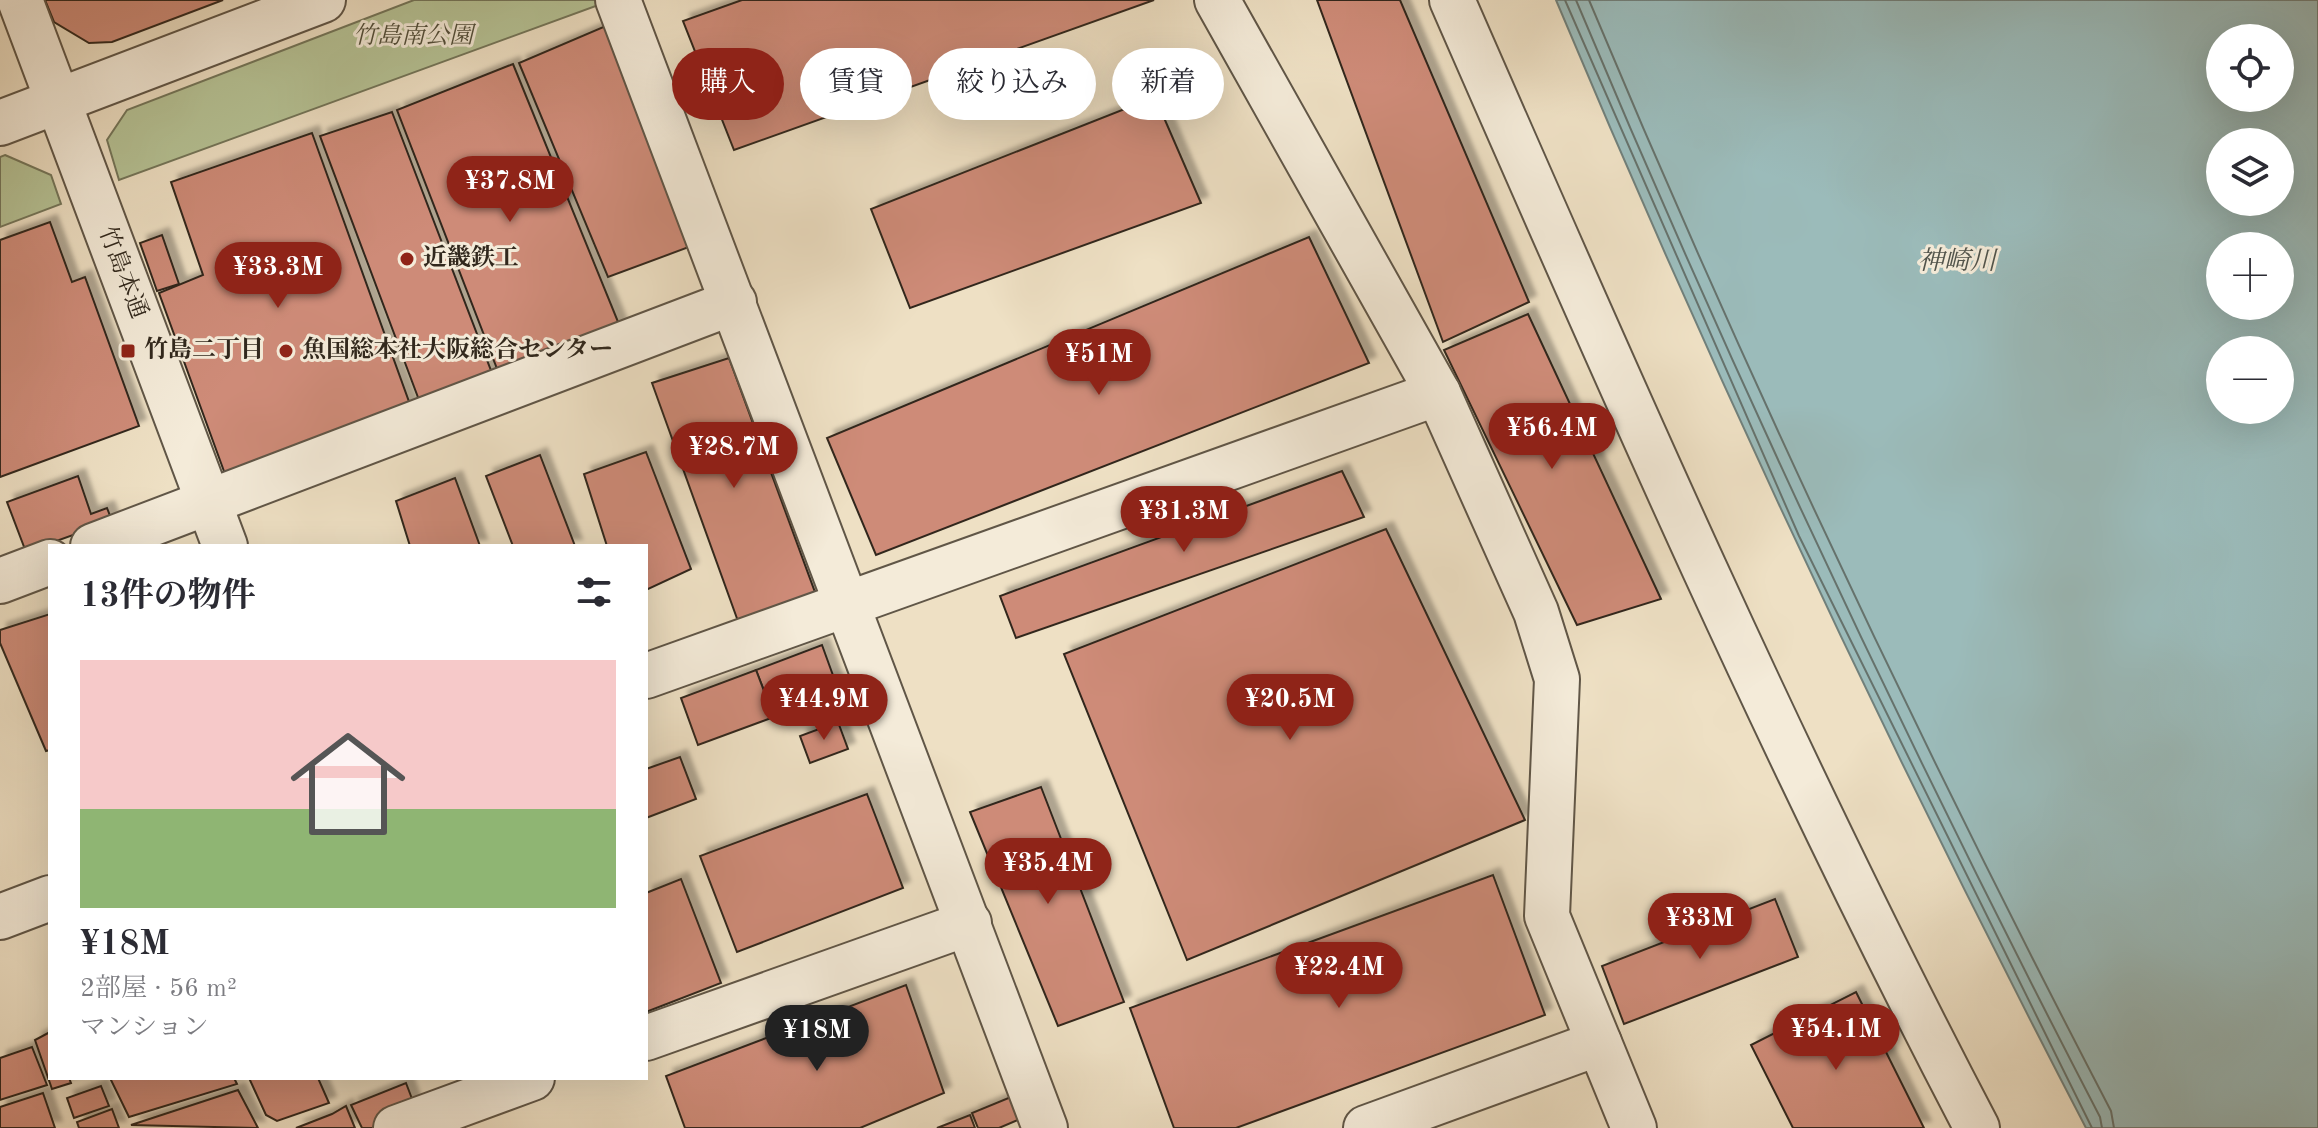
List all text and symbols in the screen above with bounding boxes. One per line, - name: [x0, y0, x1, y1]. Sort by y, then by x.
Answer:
- park label: 竹島南公園: [353, 22, 477, 49]
- map controls: [2206, 24, 2294, 424]
- button: locate: [2206, 24, 2294, 112]
- chip: 購入: [672, 48, 784, 120]
- chip: 賃貸: [800, 48, 912, 120]
- chip: 絞り込み: [928, 48, 1096, 120]
- chip: 新着: [1112, 48, 1224, 120]
- button: layers: [2206, 128, 2294, 216]
- pin: ¥37.8M: [445, 156, 575, 224]
- text: ¥37.8M: [465, 169, 555, 195]
- street label: 竹島本通: [94, 223, 153, 322]
- button: +: [2206, 232, 2294, 320]
- pin: ¥33.3M: [213, 242, 343, 310]
- place label: 近畿鉄工: [423, 244, 519, 271]
- water label: 神崎川: [1918, 247, 1999, 275]
- marker: 近畿鉄工: [398, 250, 416, 268]
- text: ¥33.3M: [233, 255, 323, 281]
- pin: ¥51M: [1052, 329, 1146, 397]
- place label: 竹島二丁目: [144, 336, 264, 363]
- place label: 魚国総本社大阪総合センター: [302, 336, 613, 363]
- button: −: [2206, 336, 2294, 424]
- marker: 竹島二丁目: [119, 342, 137, 360]
- marker: 魚国総本社大阪総合センター: [277, 342, 295, 360]
- text: ¥51M: [1065, 342, 1133, 368]
- pin: ¥56.4M: [1487, 403, 1617, 471]
- text: ¥56.4M: [1507, 416, 1597, 442]
- pin: ¥28.7M: [669, 422, 799, 490]
- text: ¥28.7M: [689, 435, 779, 461]
- pin: ¥31.3M: [1119, 486, 1249, 554]
- text: ¥31.3M: [1139, 499, 1229, 525]
- icon: filters: [572, 570, 616, 614]
- text: 13件の物件: [80, 580, 255, 614]
- pin: ¥44.9M: [759, 674, 889, 742]
- pin: ¥20.5M: [1225, 674, 1355, 742]
- text: ¥44.9M: [779, 687, 869, 713]
- text: ¥20.5M: [1245, 687, 1335, 713]
- icon: home: [276, 712, 420, 856]
- pin: ¥35.4M: [983, 838, 1113, 906]
- text: ¥35.4M: [1003, 851, 1093, 877]
- pin: ¥33M: [1653, 893, 1747, 961]
- text: ¥33M: [1666, 906, 1734, 932]
- text: ¥18M: [80, 928, 169, 962]
- pin: ¥22.4M: [1274, 942, 1404, 1010]
- text: ¥22.4M: [1294, 955, 1384, 981]
- text: 2部屋 · 56 m²: [80, 976, 237, 1002]
- pin: ¥54.1M: [1771, 1004, 1901, 1072]
- pin: ¥18M: [770, 1005, 864, 1073]
- text: マンション: [80, 1015, 209, 1041]
- text: ¥54.1M: [1791, 1017, 1881, 1043]
- text: ¥18M: [783, 1018, 851, 1044]

